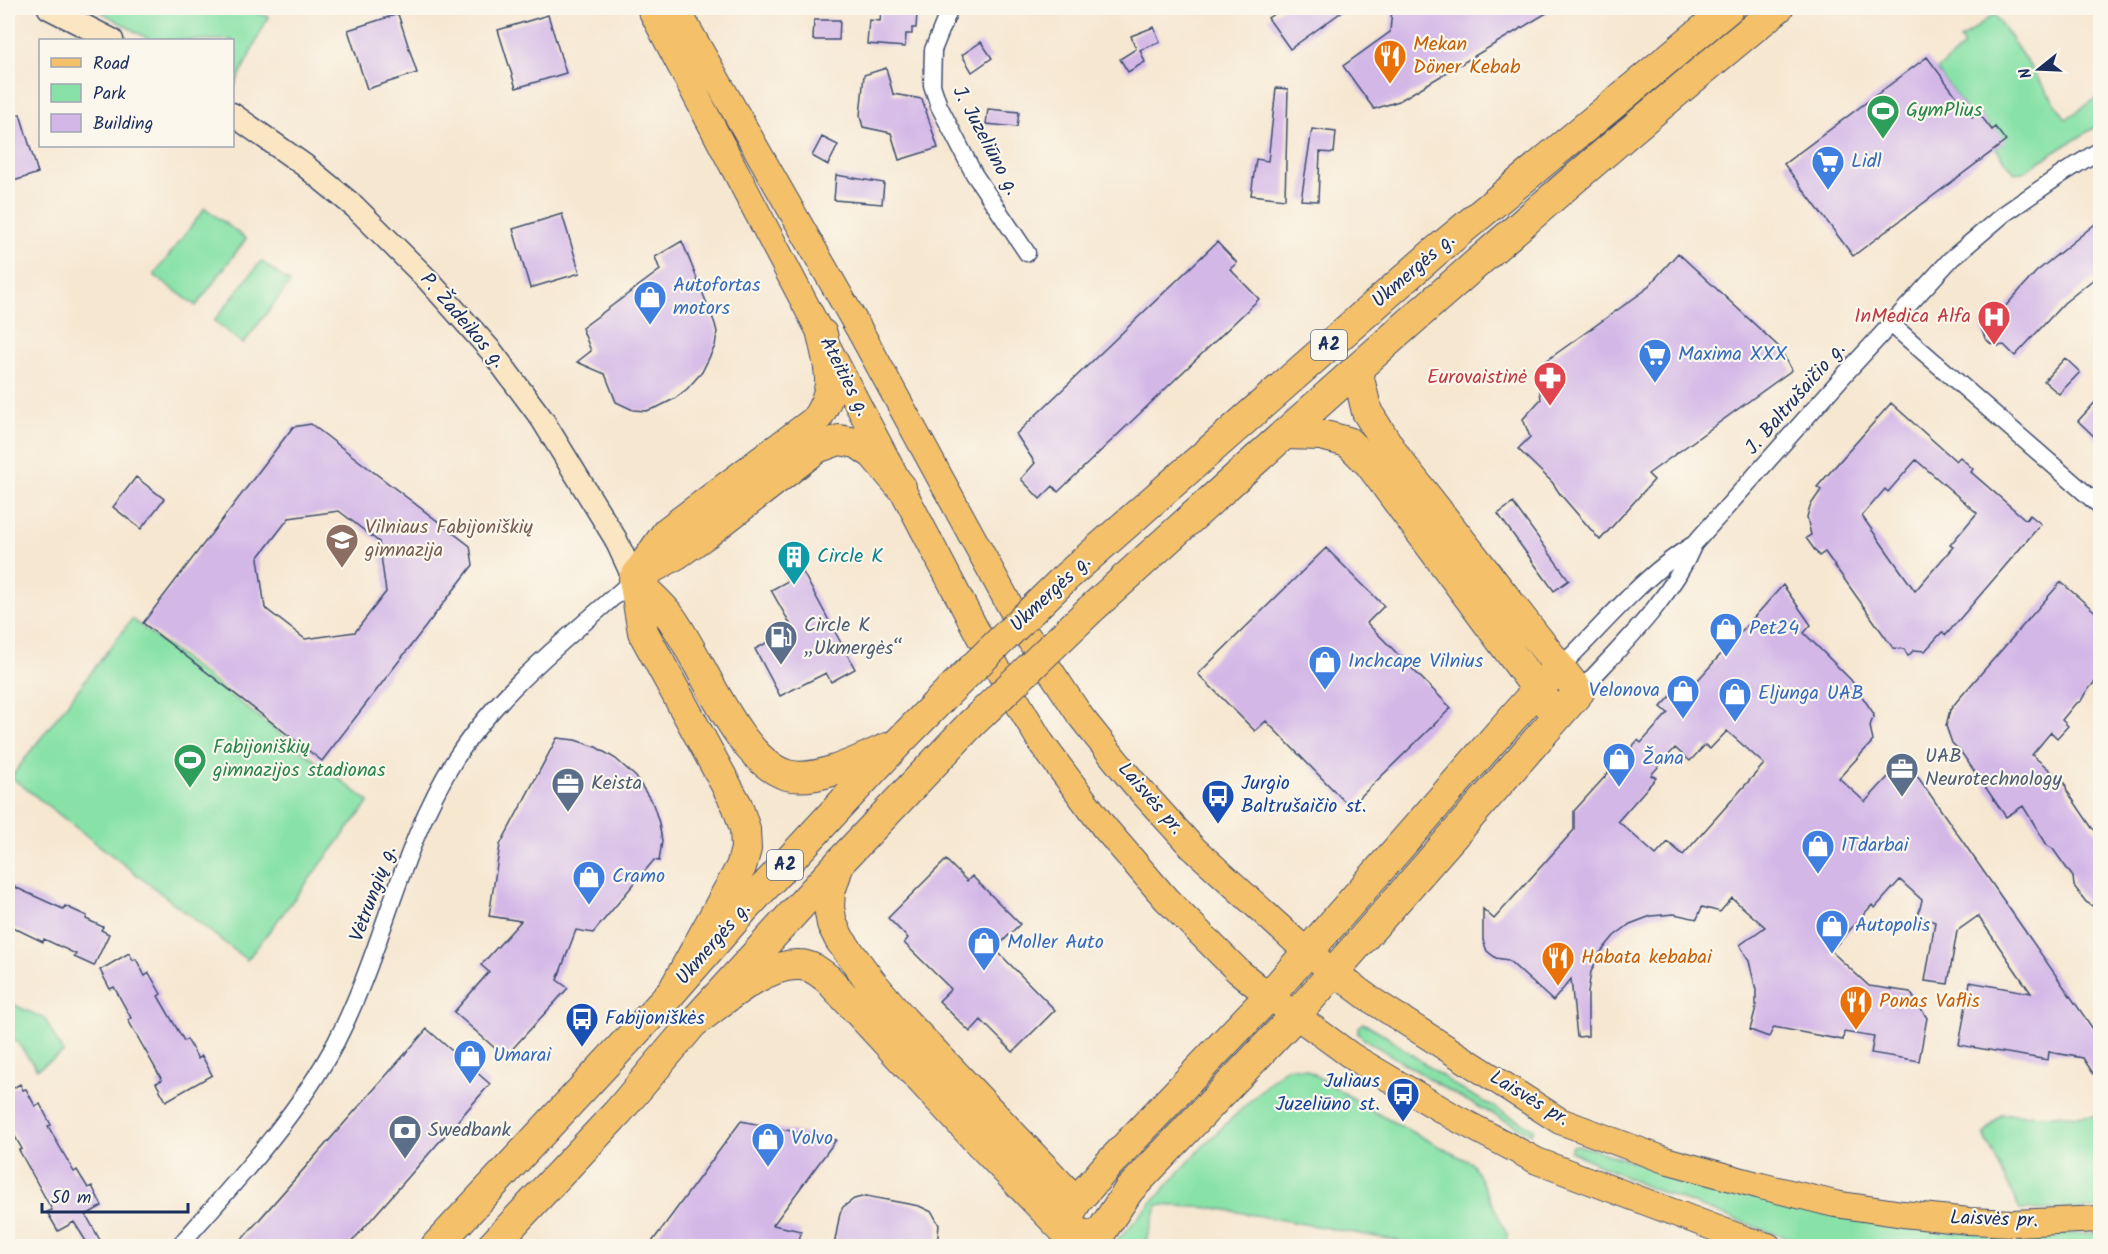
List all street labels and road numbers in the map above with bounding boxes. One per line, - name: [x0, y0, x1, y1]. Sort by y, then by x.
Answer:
- street label: J. Juzeliūno g.: [943, 80, 1027, 202]
- street label: Ukmergės g.: [1365, 225, 1463, 317]
- street label: P. Žadeikos g.: [411, 266, 513, 376]
- road number: A2: [1311, 330, 1347, 360]
- street label: Ateities g.: [810, 331, 878, 423]
- street label: J. Baltrušaičio g.: [1738, 335, 1854, 463]
- street label: Ukmergės g.: [1003, 548, 1099, 640]
- street label: Laisvės pr.: [1109, 755, 1191, 843]
- street label: Vėtrungių g.: [342, 841, 406, 947]
- road number: A2: [767, 850, 803, 880]
- street label: Ukmergės g.: [668, 895, 760, 993]
- street label: Laisvės pr.: [1483, 1063, 1575, 1135]
- street label: Laisvės pr.: [1949, 1202, 2039, 1238]

